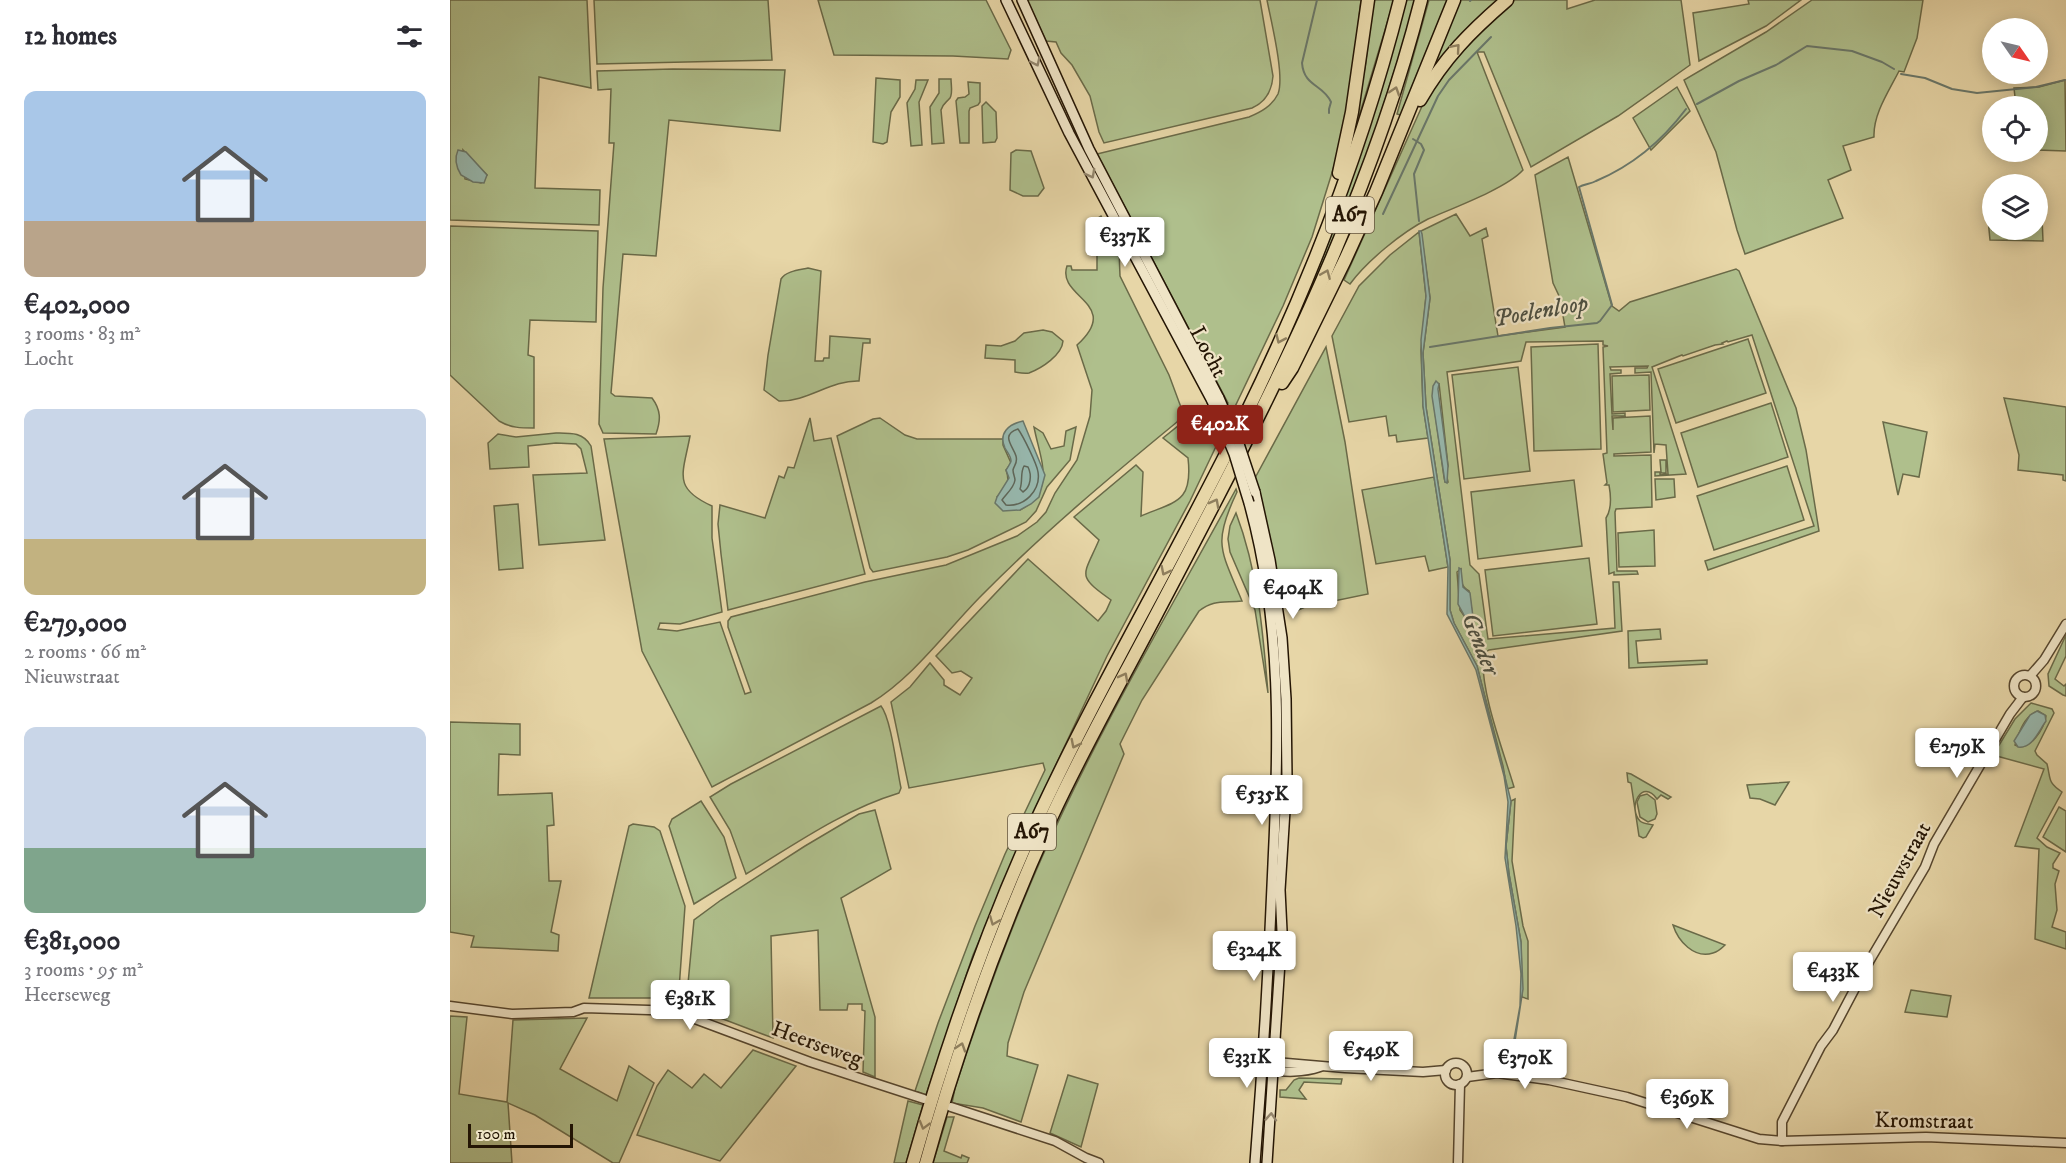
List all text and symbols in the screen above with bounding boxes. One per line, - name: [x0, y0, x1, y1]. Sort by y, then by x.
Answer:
- north arrow: [1982, 18, 2048, 84]
- map controls: [1982, 18, 2048, 240]
- text: 12 homes: [24, 20, 117, 53]
- icon: filters: [393, 20, 426, 53]
- one-way arrow: [1449, 44, 1460, 55]
- one-way arrow: [1028, 56, 1040, 67]
- one-way arrow: [1387, 86, 1400, 97]
- button: locate: [1982, 96, 2048, 162]
- icon: home: [171, 130, 279, 238]
- one-way arrow: [1084, 168, 1095, 179]
- button: layers: [1982, 174, 2048, 240]
- road number: A67: [1326, 197, 1374, 233]
- pin: €337K: [1083, 217, 1167, 268]
- text: €337K: [1099, 224, 1151, 249]
- one-way arrow: [1318, 269, 1330, 280]
- water label: Poelenloop: [1491, 288, 1591, 334]
- text: €402,000: [24, 289, 130, 322]
- text: 3 rooms · 83 m²: [24, 322, 140, 347]
- street label: Locht: [1183, 322, 1233, 382]
- one-way arrow: [1276, 332, 1288, 343]
- text: Locht: [24, 347, 74, 372]
- pin: €402K: [1178, 405, 1262, 456]
- text: €402K: [1191, 412, 1249, 437]
- icon: home: [171, 448, 279, 556]
- one-way arrow: [1208, 498, 1219, 509]
- one-way arrow: [1161, 565, 1172, 575]
- pin: €404K: [1251, 569, 1335, 620]
- text: €404K: [1263, 576, 1323, 601]
- text: €279,000: [24, 607, 127, 640]
- water label: Gender: [1454, 608, 1507, 682]
- text: 2 rooms · 66 m²: [24, 640, 146, 665]
- text: Nieuwstraat: [24, 665, 120, 690]
- one-way arrow: [1117, 672, 1128, 683]
- pin: €279K: [1915, 728, 1999, 779]
- text: €279K: [1929, 735, 1985, 760]
- one-way arrow: [1071, 738, 1082, 748]
- icon: home: [171, 766, 279, 874]
- pin: €535K: [1220, 775, 1304, 826]
- text: €535K: [1235, 782, 1289, 807]
- road number: A67: [1008, 814, 1056, 850]
- street label: Nieuwstraat: [1863, 817, 1937, 923]
- one-way arrow: [989, 915, 1001, 926]
- text: €381,000: [24, 925, 120, 958]
- pin: €324K: [1212, 931, 1296, 982]
- text: €324K: [1227, 938, 1281, 963]
- pin: €433K: [1791, 952, 1875, 1003]
- text: 3 rooms · 95 m²: [24, 958, 143, 983]
- text: €433K: [1807, 959, 1859, 984]
- pin: €381K: [648, 980, 732, 1031]
- text: Heerseweg: [24, 983, 110, 1008]
- text: €381K: [665, 987, 715, 1012]
- street label: Heerseweg: [768, 1015, 866, 1073]
- pin: €549K: [1329, 1031, 1413, 1082]
- pin: €331K: [1205, 1038, 1289, 1089]
- text: €549K: [1343, 1038, 1399, 1063]
- pin: €370K: [1483, 1039, 1567, 1090]
- one-way arrow: [954, 1042, 966, 1053]
- text: €331K: [1223, 1045, 1271, 1070]
- text: €370K: [1498, 1046, 1552, 1071]
- pin: €369K: [1645, 1079, 1729, 1130]
- text: €369K: [1660, 1086, 1714, 1111]
- street label: Kromstraat: [1874, 1107, 1974, 1135]
- one-way arrow: [1264, 1112, 1277, 1121]
- one-way arrow: [919, 1120, 931, 1130]
- scale bar: [468, 1121, 573, 1148]
- text: 100 m: [477, 1124, 516, 1144]

